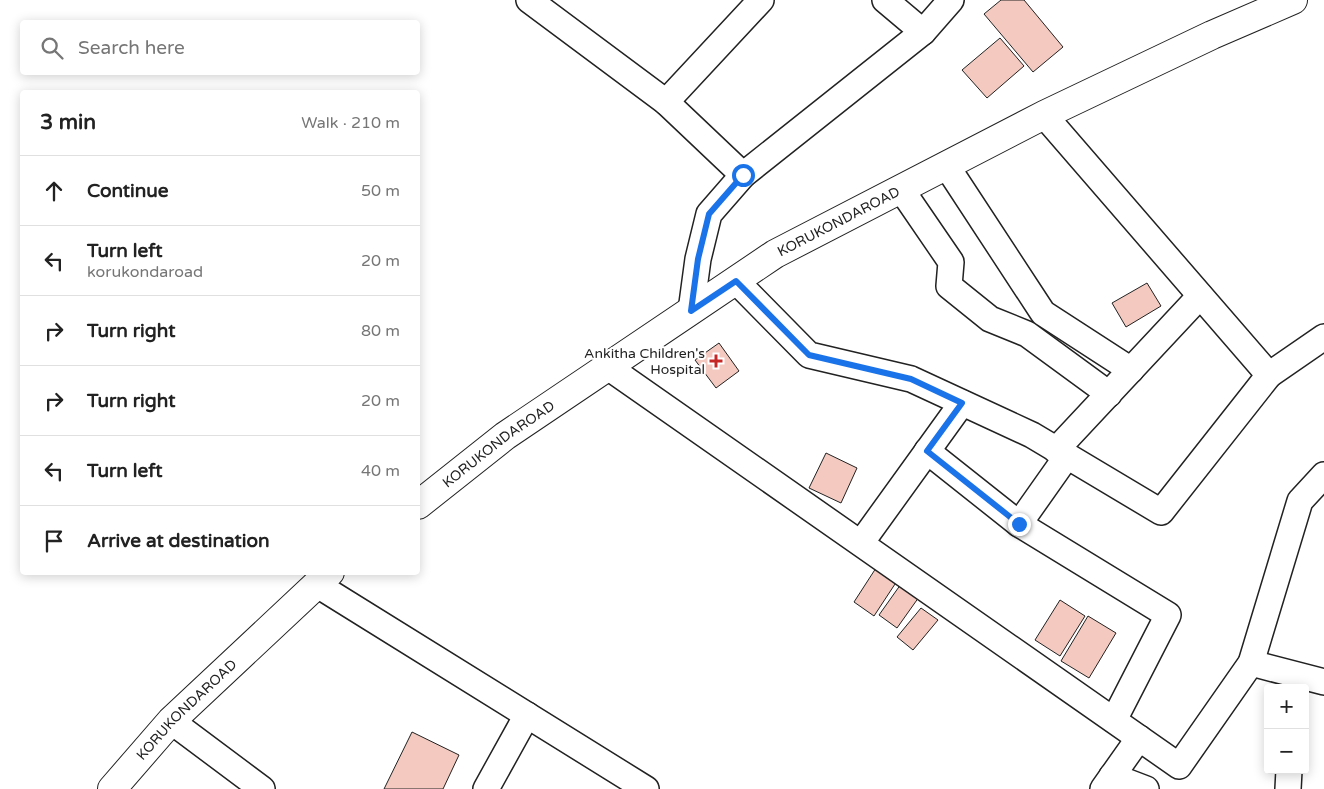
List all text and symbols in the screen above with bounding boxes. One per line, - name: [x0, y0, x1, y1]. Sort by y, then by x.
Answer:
- search box: [20, 20, 420, 75]
- icon: search: [38, 34, 66, 62]
- text: Search here: [78, 37, 185, 59]
- text: 3 min: [40, 110, 96, 135]
- text: Walk · 210 m: [301, 113, 400, 133]
- route start: [732, 164, 755, 187]
- icon: ahead: [40, 177, 68, 205]
- text: Continue: [87, 180, 169, 202]
- text: 50 m: [361, 181, 400, 201]
- street label: KORUKONDAROAD: [774, 183, 902, 260]
- text: Turn left: [87, 240, 163, 262]
- icon: left: [40, 247, 68, 275]
- text: 20 m: [361, 251, 400, 271]
- text: korukondaroad: [87, 262, 203, 282]
- icon: right: [40, 317, 68, 345]
- text: Turn right: [87, 320, 175, 342]
- text: 80 m: [361, 321, 400, 341]
- place label: Ankitha Children's Hospital: [584, 345, 705, 378]
- marker: Ankitha Children's Hospital: [709, 354, 723, 368]
- icon: right: [40, 387, 68, 415]
- text: Turn right: [87, 390, 175, 412]
- text: 20 m: [361, 391, 400, 411]
- street label: KORUKONDAROAD: [439, 397, 558, 491]
- icon: left: [40, 457, 68, 485]
- text: Turn left: [87, 460, 163, 482]
- text: 40 m: [361, 461, 400, 481]
- route end: [1008, 513, 1031, 536]
- icon: arrive: [40, 527, 68, 555]
- text: Arrive at destination: [87, 530, 270, 552]
- street label: KORUKONDAROAD: [133, 656, 240, 763]
- map controls: [1264, 684, 1309, 774]
- button: +: [1264, 684, 1309, 729]
- button: −: [1264, 729, 1309, 774]

